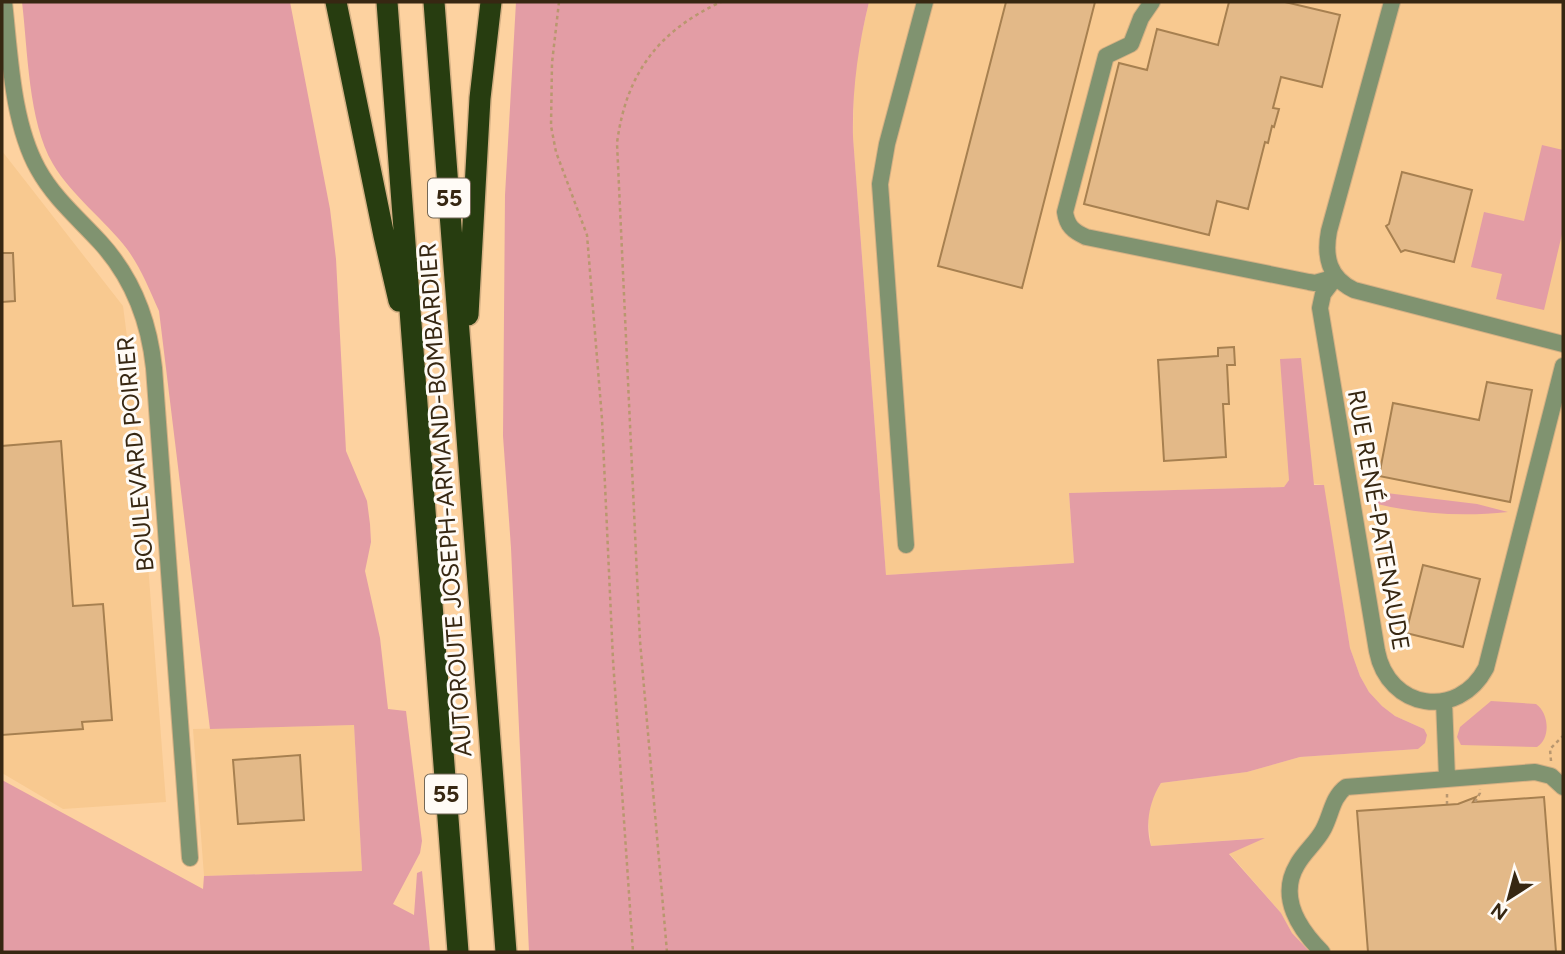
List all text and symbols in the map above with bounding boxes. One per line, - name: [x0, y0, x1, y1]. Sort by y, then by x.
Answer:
- road number: 55: [428, 178, 470, 218]
- street label: AUTOROUTE JOSEPH-ARMAND-BOMBARDIER: [413, 242, 477, 758]
- street label: BOULEVARD POIRIER: [110, 335, 160, 573]
- street label: RUE RENÉ-PATENAUDE: [1342, 388, 1416, 652]
- road number: 55: [425, 774, 467, 814]
- north arrow: [1474, 863, 1544, 933]
- text: N: [1487, 898, 1512, 925]

